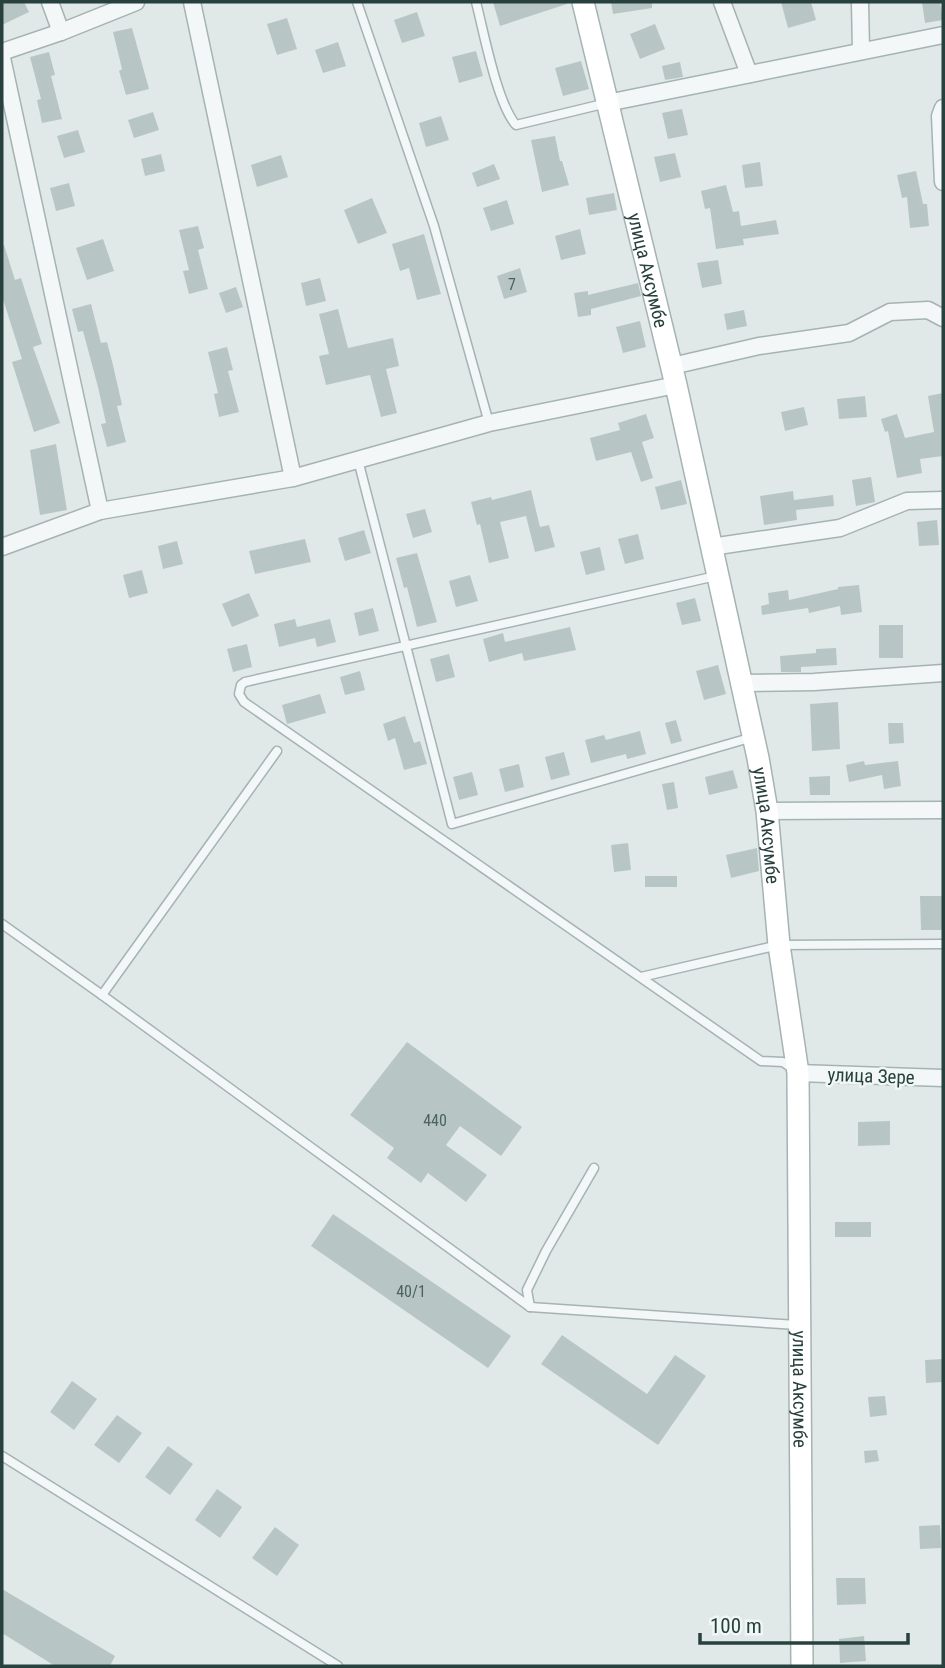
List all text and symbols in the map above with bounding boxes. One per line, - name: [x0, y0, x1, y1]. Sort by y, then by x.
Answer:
- street label: улица Аксумбе: [623, 210, 673, 330]
- house number: 7: [508, 275, 516, 294]
- street label: улица Аксумбе: [748, 765, 785, 885]
- street label: улица Зере: [827, 1063, 915, 1089]
- house number: 440: [423, 1111, 447, 1130]
- house number: 40/1: [396, 1282, 426, 1301]
- street label: улица Аксумбе: [788, 1330, 812, 1448]
- scale bar: [700, 1602, 908, 1646]
- text: 100 m: [710, 1614, 762, 1638]

